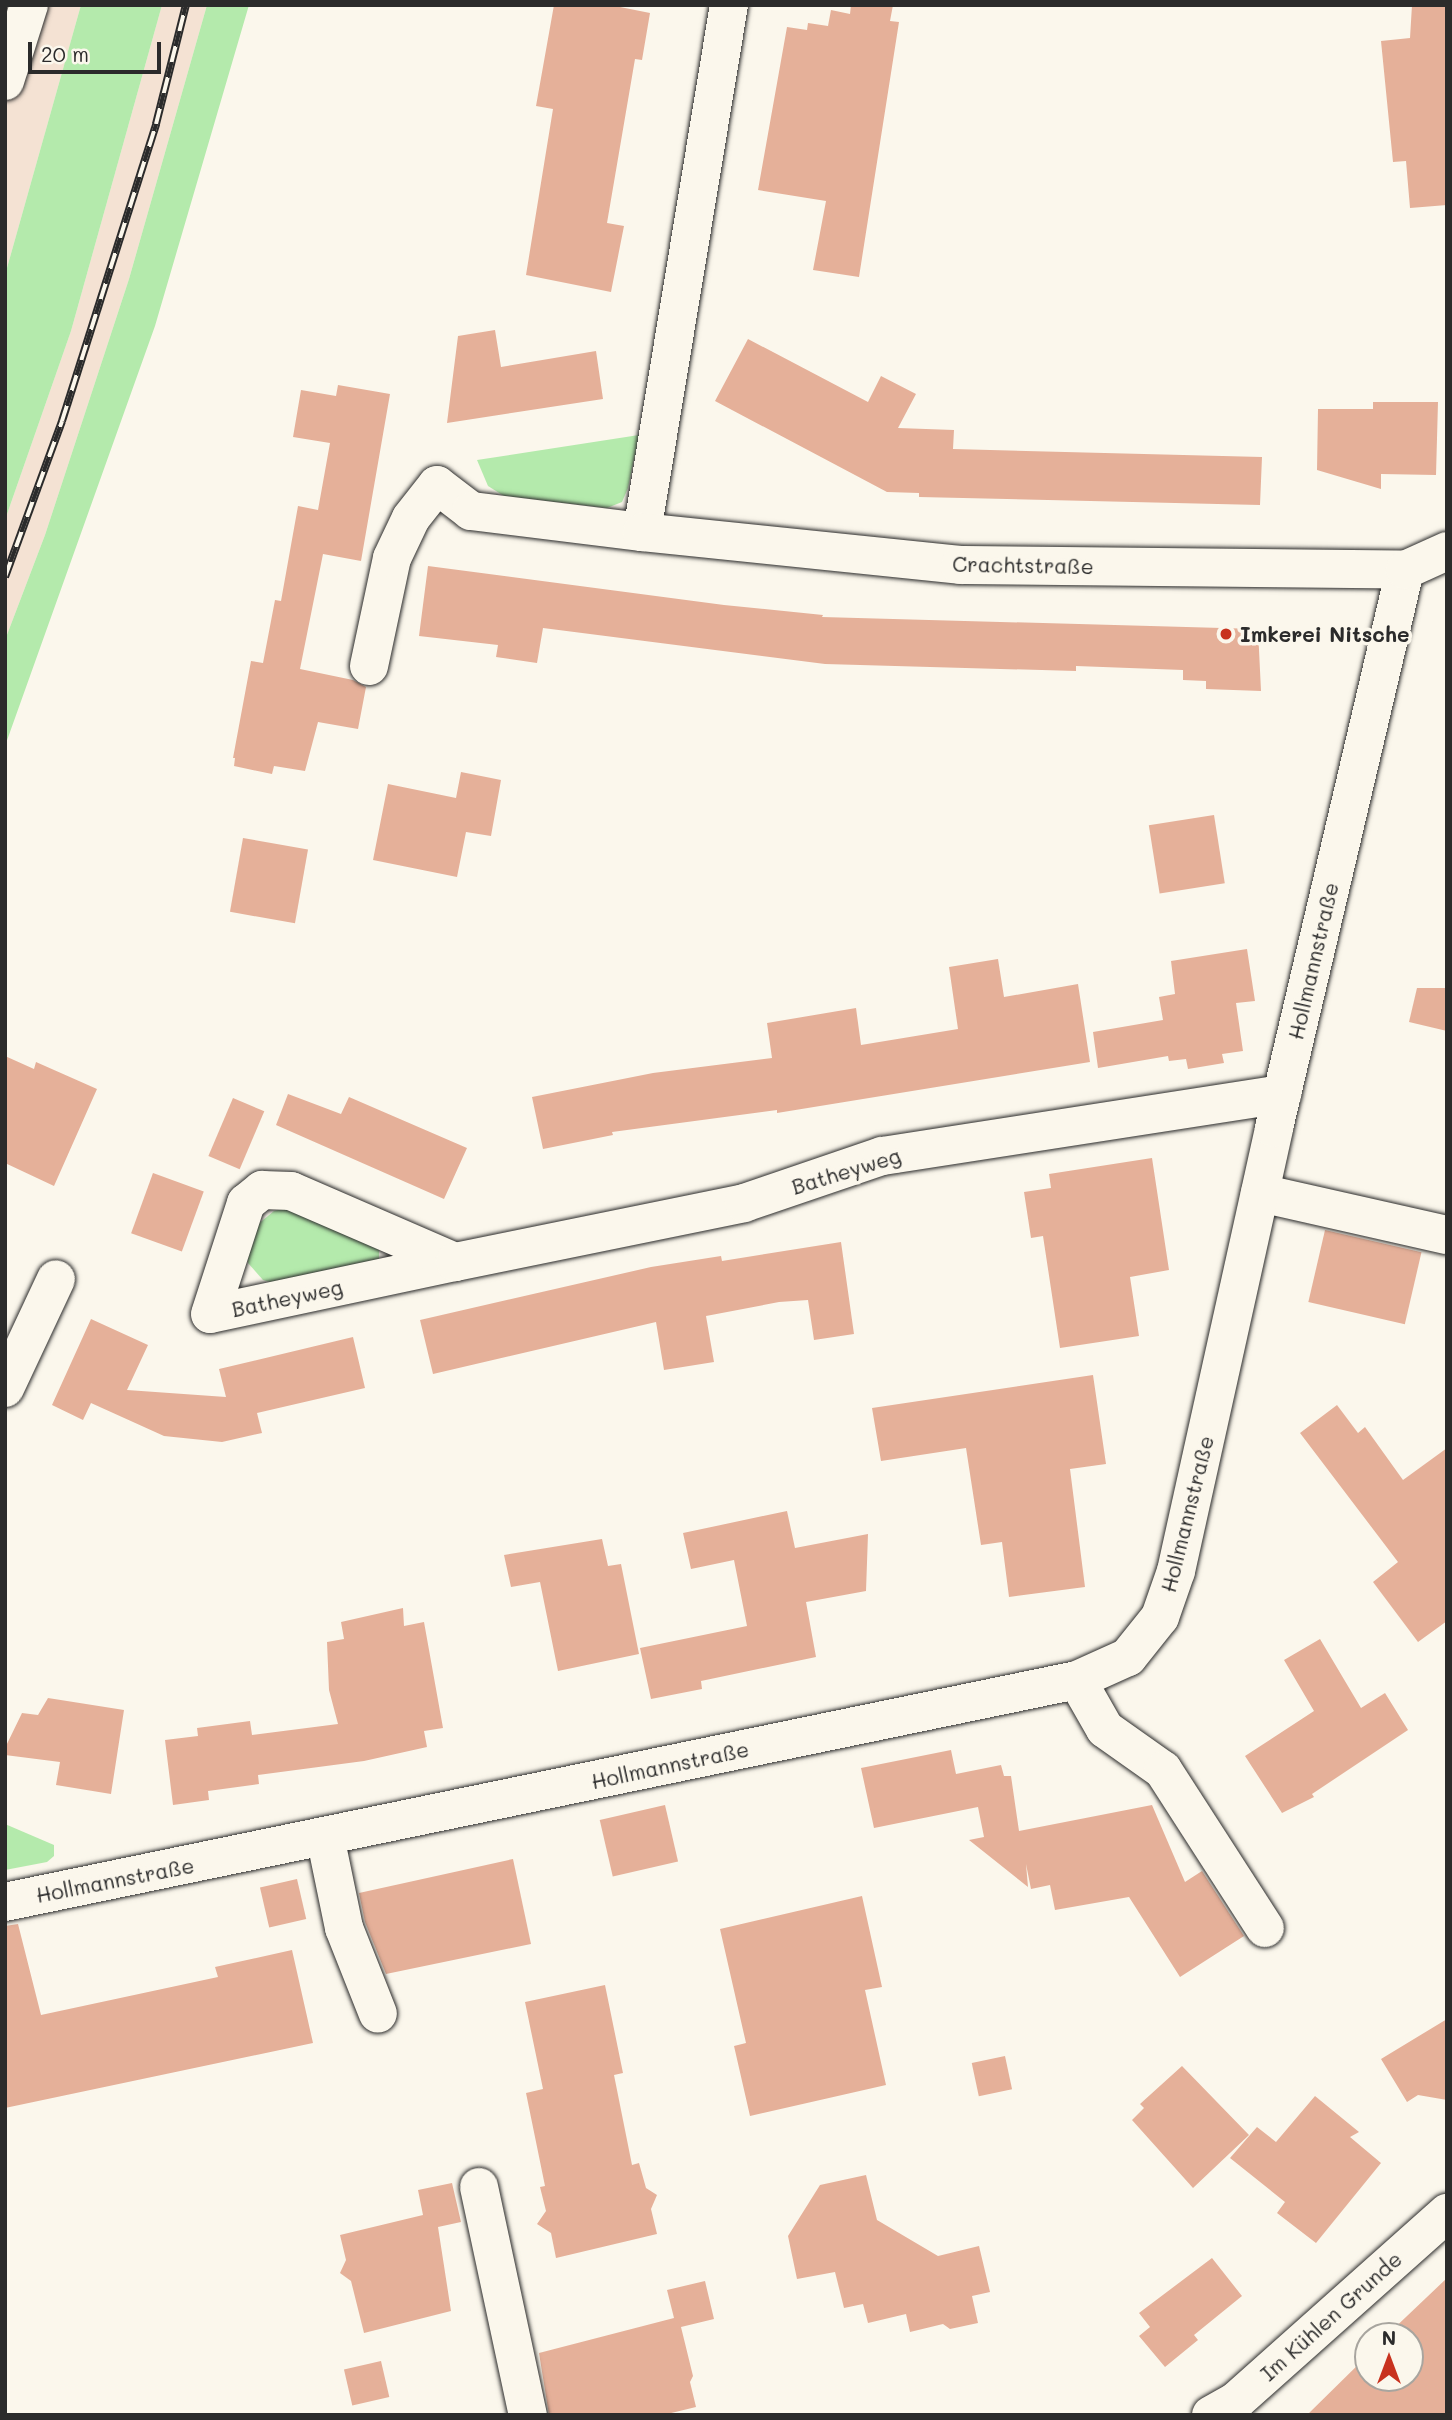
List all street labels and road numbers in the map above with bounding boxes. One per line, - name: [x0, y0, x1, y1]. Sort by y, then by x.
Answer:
- street label: Crachtstraße: [952, 551, 1094, 579]
- street label: Hollmannstraße: [1283, 880, 1343, 1042]
- street label: Batheyweg: [788, 1142, 904, 1200]
- street label: Batheyweg: [229, 1274, 345, 1322]
- street label: Hollmannstraße: [1155, 1433, 1219, 1595]
- street label: Hollmannstraße: [589, 1736, 751, 1794]
- street label: Hollmannstraße: [34, 1852, 196, 1908]
- street label: Im Kühlen Grunde: [1255, 2246, 1407, 2386]

